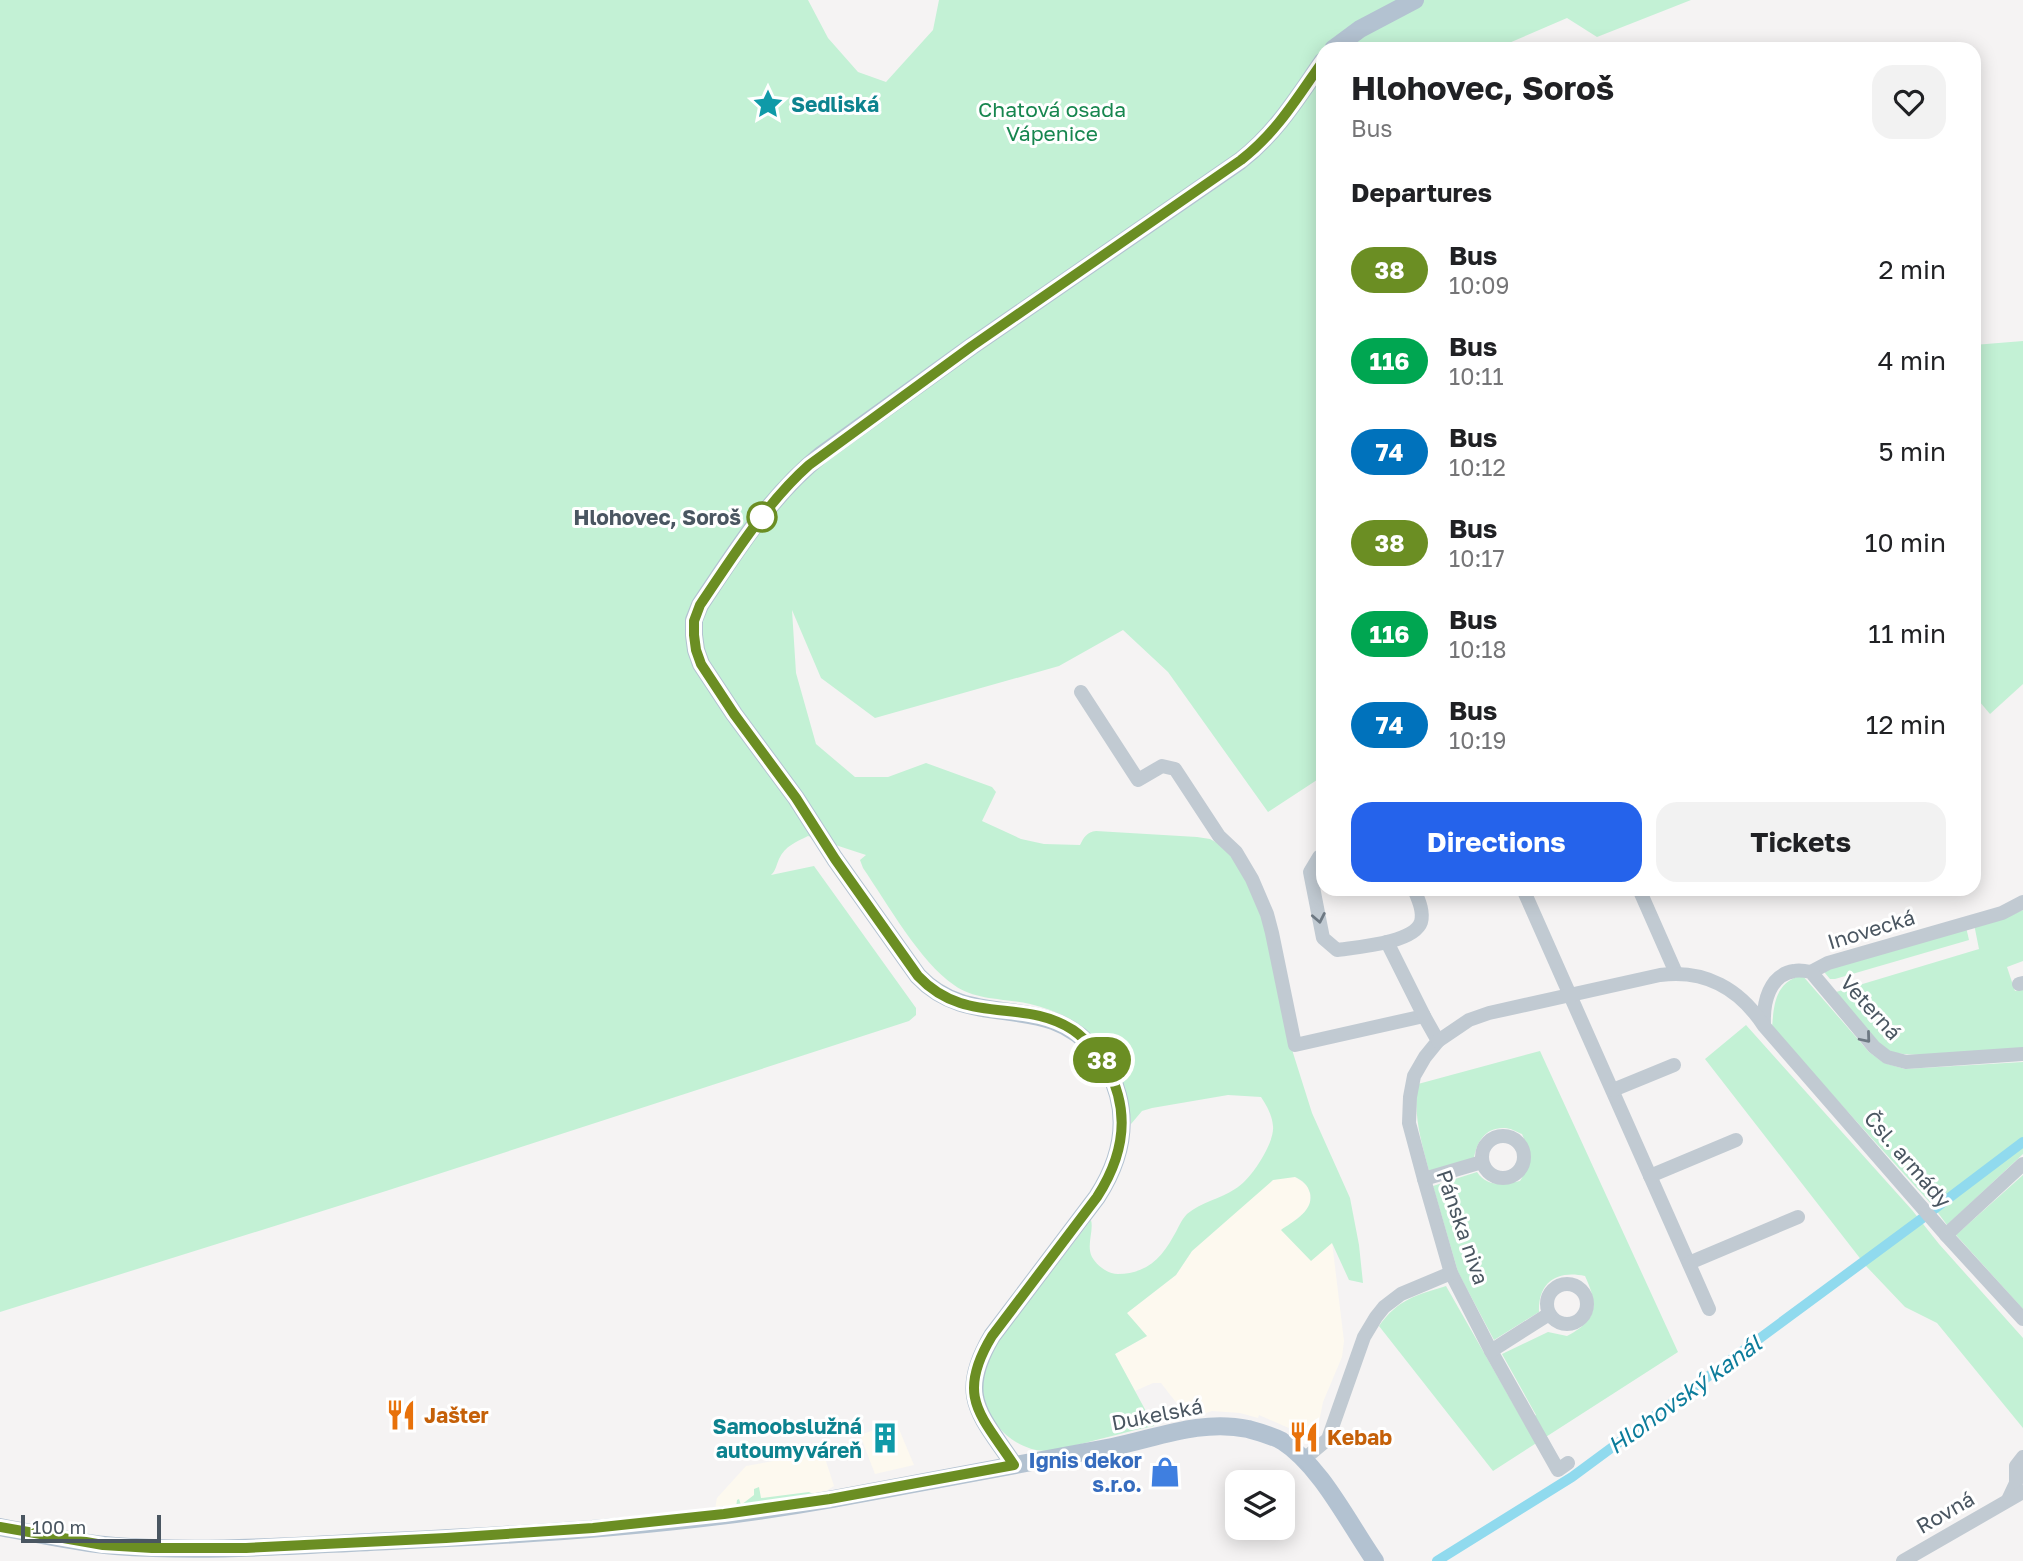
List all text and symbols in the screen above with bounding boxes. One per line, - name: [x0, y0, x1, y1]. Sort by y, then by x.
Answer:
- button: heart: [1872, 65, 1946, 139]
- text: Hlohovec, Soroš: [1351, 68, 1614, 107]
- place icon: Sedliská: [751, 87, 785, 121]
- place label: Sedliská: [791, 91, 879, 117]
- park label: Chatová osada Vápenice: [978, 96, 1126, 146]
- text: Bus: [1351, 114, 1393, 142]
- text: Departures: [1351, 177, 1492, 208]
- text: Bus: [1449, 240, 1497, 271]
- text: 2 min: [1878, 254, 1946, 285]
- text: 38: [1375, 255, 1405, 284]
- text: 10:09: [1449, 271, 1510, 299]
- text: Bus: [1449, 331, 1497, 362]
- text: 4 min: [1878, 345, 1946, 376]
- text: 116: [1370, 346, 1409, 375]
- text: 10:11: [1449, 362, 1504, 390]
- text: Bus: [1449, 422, 1497, 453]
- text: 5 min: [1878, 436, 1946, 467]
- text: 74: [1375, 437, 1404, 466]
- text: 10:12: [1449, 453, 1506, 481]
- marker: Hlohovec, Soroš: [747, 502, 777, 532]
- place label: Hlohovec, Soroš: [573, 504, 741, 530]
- text: Bus: [1449, 513, 1497, 544]
- text: 10 min: [1865, 527, 1946, 558]
- text: 38: [1375, 528, 1405, 557]
- text: 10:17: [1449, 544, 1505, 572]
- text: Bus: [1449, 604, 1497, 635]
- text: 11 min: [1868, 618, 1946, 649]
- text: 116: [1370, 619, 1409, 648]
- text: 10:18: [1449, 635, 1507, 663]
- text: Bus: [1449, 695, 1497, 726]
- text: 12 min: [1866, 709, 1946, 740]
- text: 74: [1375, 710, 1404, 739]
- text: 10:19: [1449, 726, 1506, 754]
- button: Directions: [1351, 802, 1642, 882]
- button: Tickets: [1656, 802, 1946, 882]
- street label: Inovecká: [1824, 903, 1918, 955]
- one-way arrow: [1311, 912, 1326, 924]
- street label: Veterná: [1835, 969, 1907, 1045]
- one-way arrow: [1858, 1031, 1871, 1043]
- line badge: 38: [1070, 1037, 1134, 1083]
- text: 38: [1087, 1045, 1117, 1074]
- street label: Čsl. armády: [1859, 1105, 1957, 1213]
- street label: Pánska niva: [1431, 1166, 1495, 1288]
- water label: Hlohovský kanál: [1602, 1328, 1768, 1459]
- street label: Dukelská: [1109, 1392, 1205, 1436]
- restaurant icon: Jašter: [384, 1398, 418, 1432]
- place label: Jašter: [424, 1402, 489, 1428]
- place label: Samoobslužná autoumyváreň: [712, 1413, 862, 1463]
- restaurant icon: Kebab: [1287, 1420, 1321, 1454]
- building icon: Samoobslužná autoumyváreň: [868, 1421, 902, 1455]
- place label: Kebab: [1327, 1424, 1392, 1450]
- place label: Ignis dekor s.r.o.: [1029, 1447, 1142, 1497]
- shop icon: Ignis dekor s.r.o.: [1148, 1455, 1182, 1489]
- map controls: [1225, 1470, 1295, 1540]
- button: layers: [1225, 1470, 1295, 1540]
- street label: Rovná: [1911, 1485, 1979, 1539]
- scale bar: [21, 1512, 161, 1544]
- text: 100 m: [32, 1515, 86, 1538]

